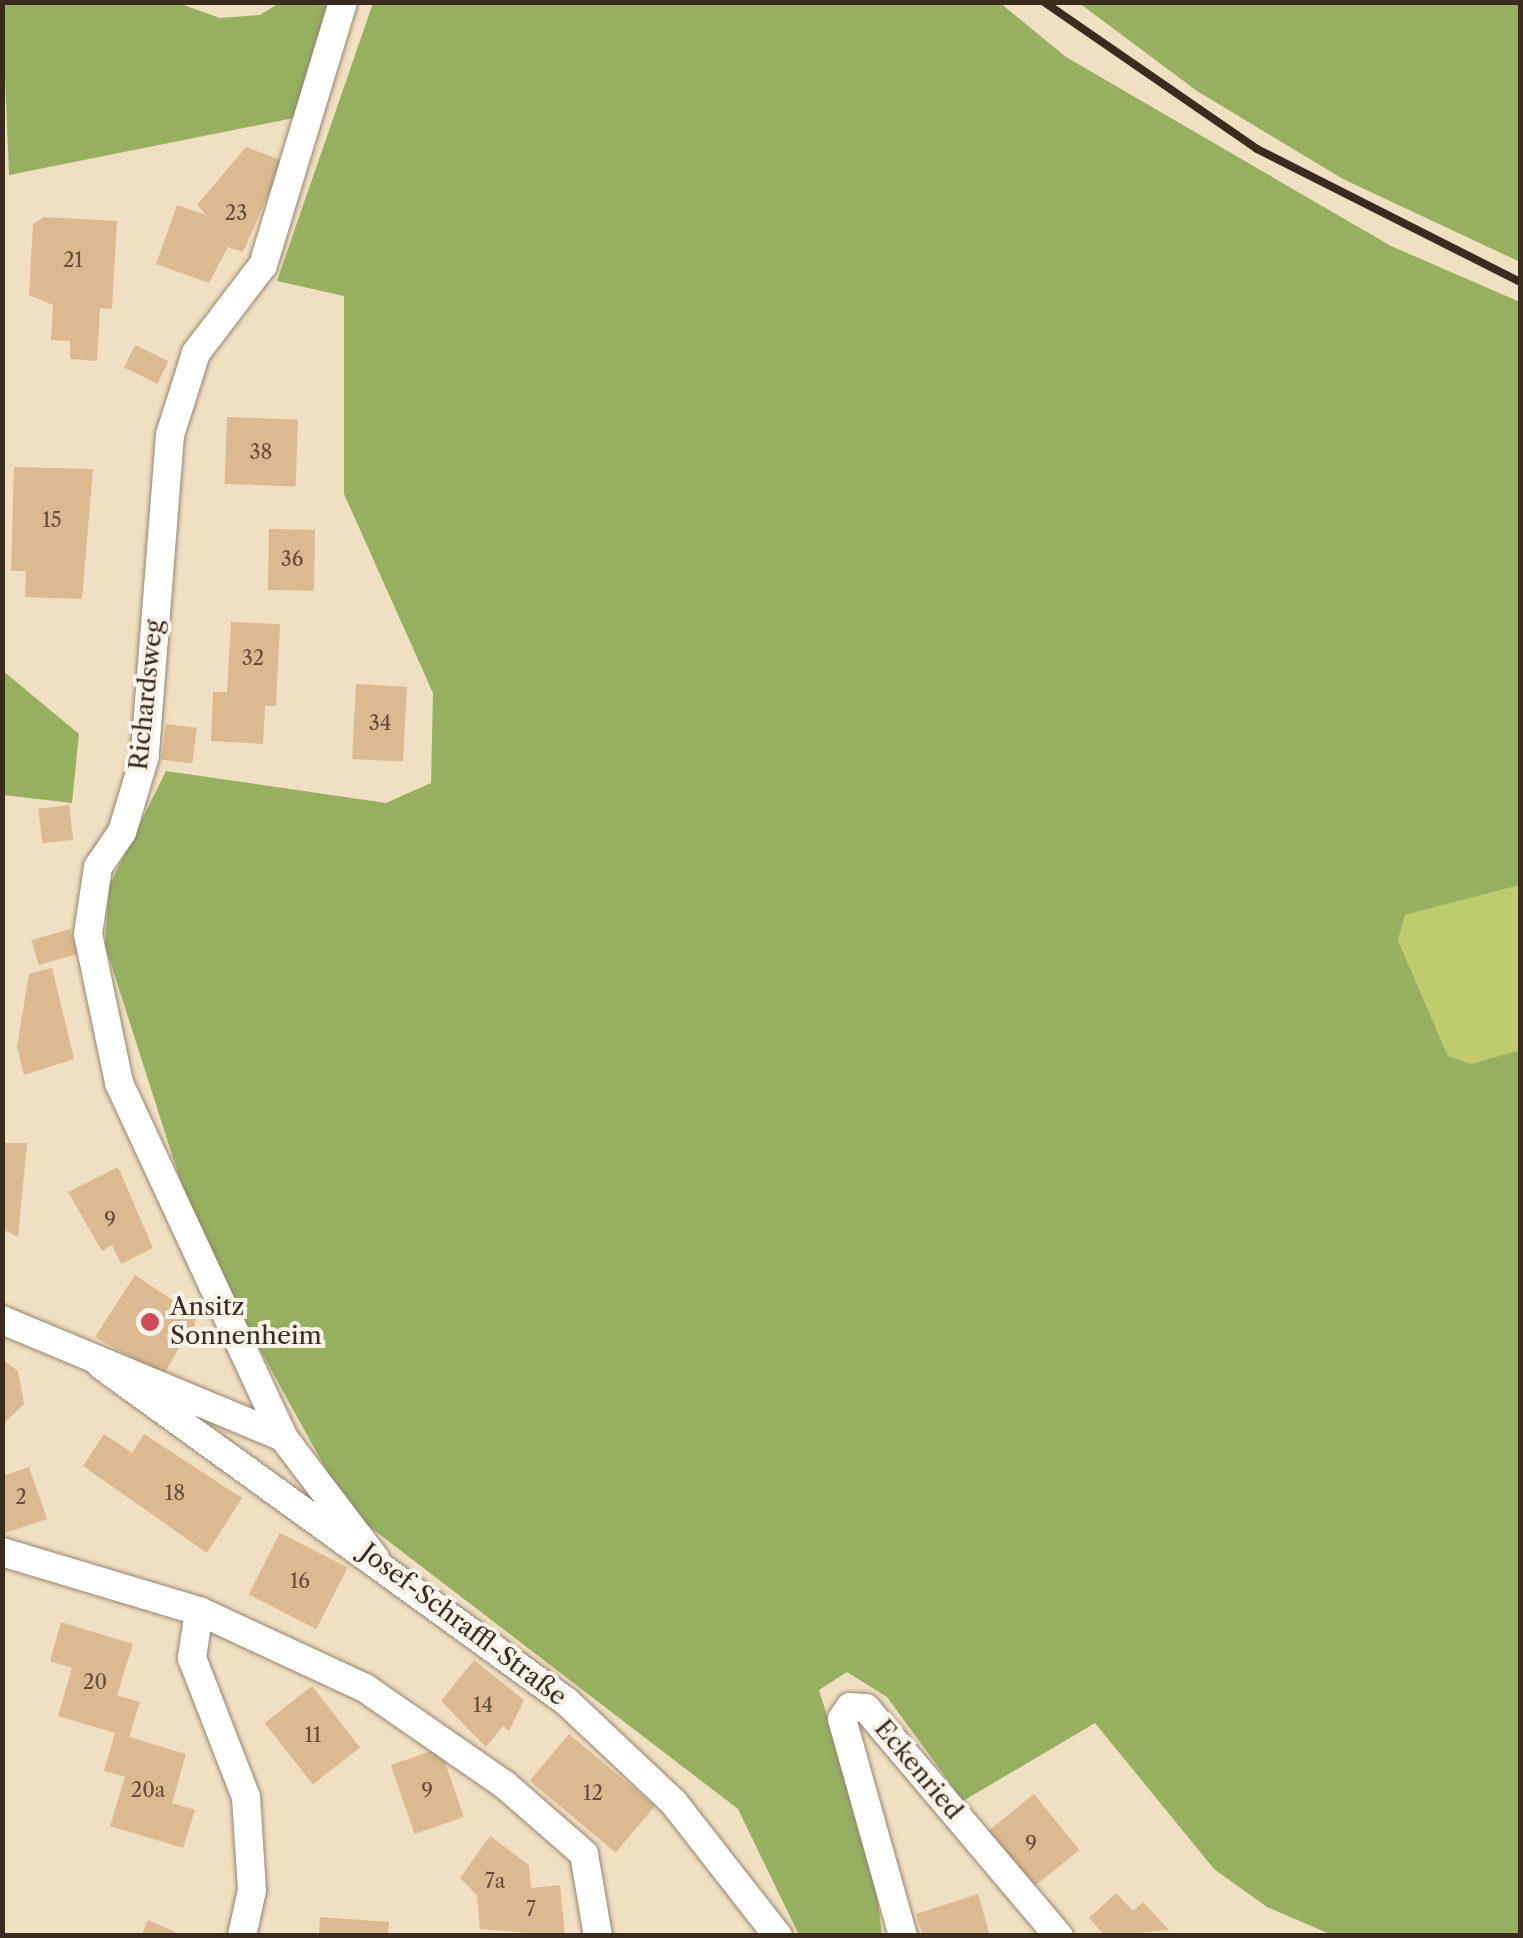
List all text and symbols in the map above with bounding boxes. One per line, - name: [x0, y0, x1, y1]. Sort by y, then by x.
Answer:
- house number: 23: [225, 201, 247, 225]
- house number: 21: [63, 248, 83, 272]
- house number: 38: [250, 440, 272, 464]
- house number: 15: [42, 508, 62, 532]
- house number: 36: [281, 547, 303, 571]
- street label: Richardsweg: [124, 618, 170, 772]
- house number: 32: [242, 646, 264, 670]
- house number: 34: [369, 711, 391, 735]
- house number: 9: [104, 1208, 116, 1232]
- place label: Ansitz Sonnenheim: [170, 1293, 322, 1352]
- marker: Ansitz Sonnenheim: [139, 1311, 161, 1333]
- house number: 18: [165, 1481, 185, 1505]
- house number: 2: [15, 1485, 27, 1509]
- street label: Josef-Schraffl-Straße: [354, 1538, 572, 1712]
- house number: 16: [290, 1569, 310, 1593]
- house number: 20: [83, 1670, 107, 1694]
- house number: 14: [473, 1693, 493, 1717]
- street label: Eckenried: [868, 1714, 968, 1826]
- house number: 11: [305, 1723, 321, 1747]
- house number: 20a: [131, 1778, 165, 1802]
- house number: 9: [421, 1779, 433, 1803]
- house number: 12: [583, 1781, 603, 1805]
- house number: 9: [1025, 1832, 1037, 1856]
- house number: 7a: [485, 1869, 505, 1893]
- house number: 7: [526, 1897, 536, 1921]

